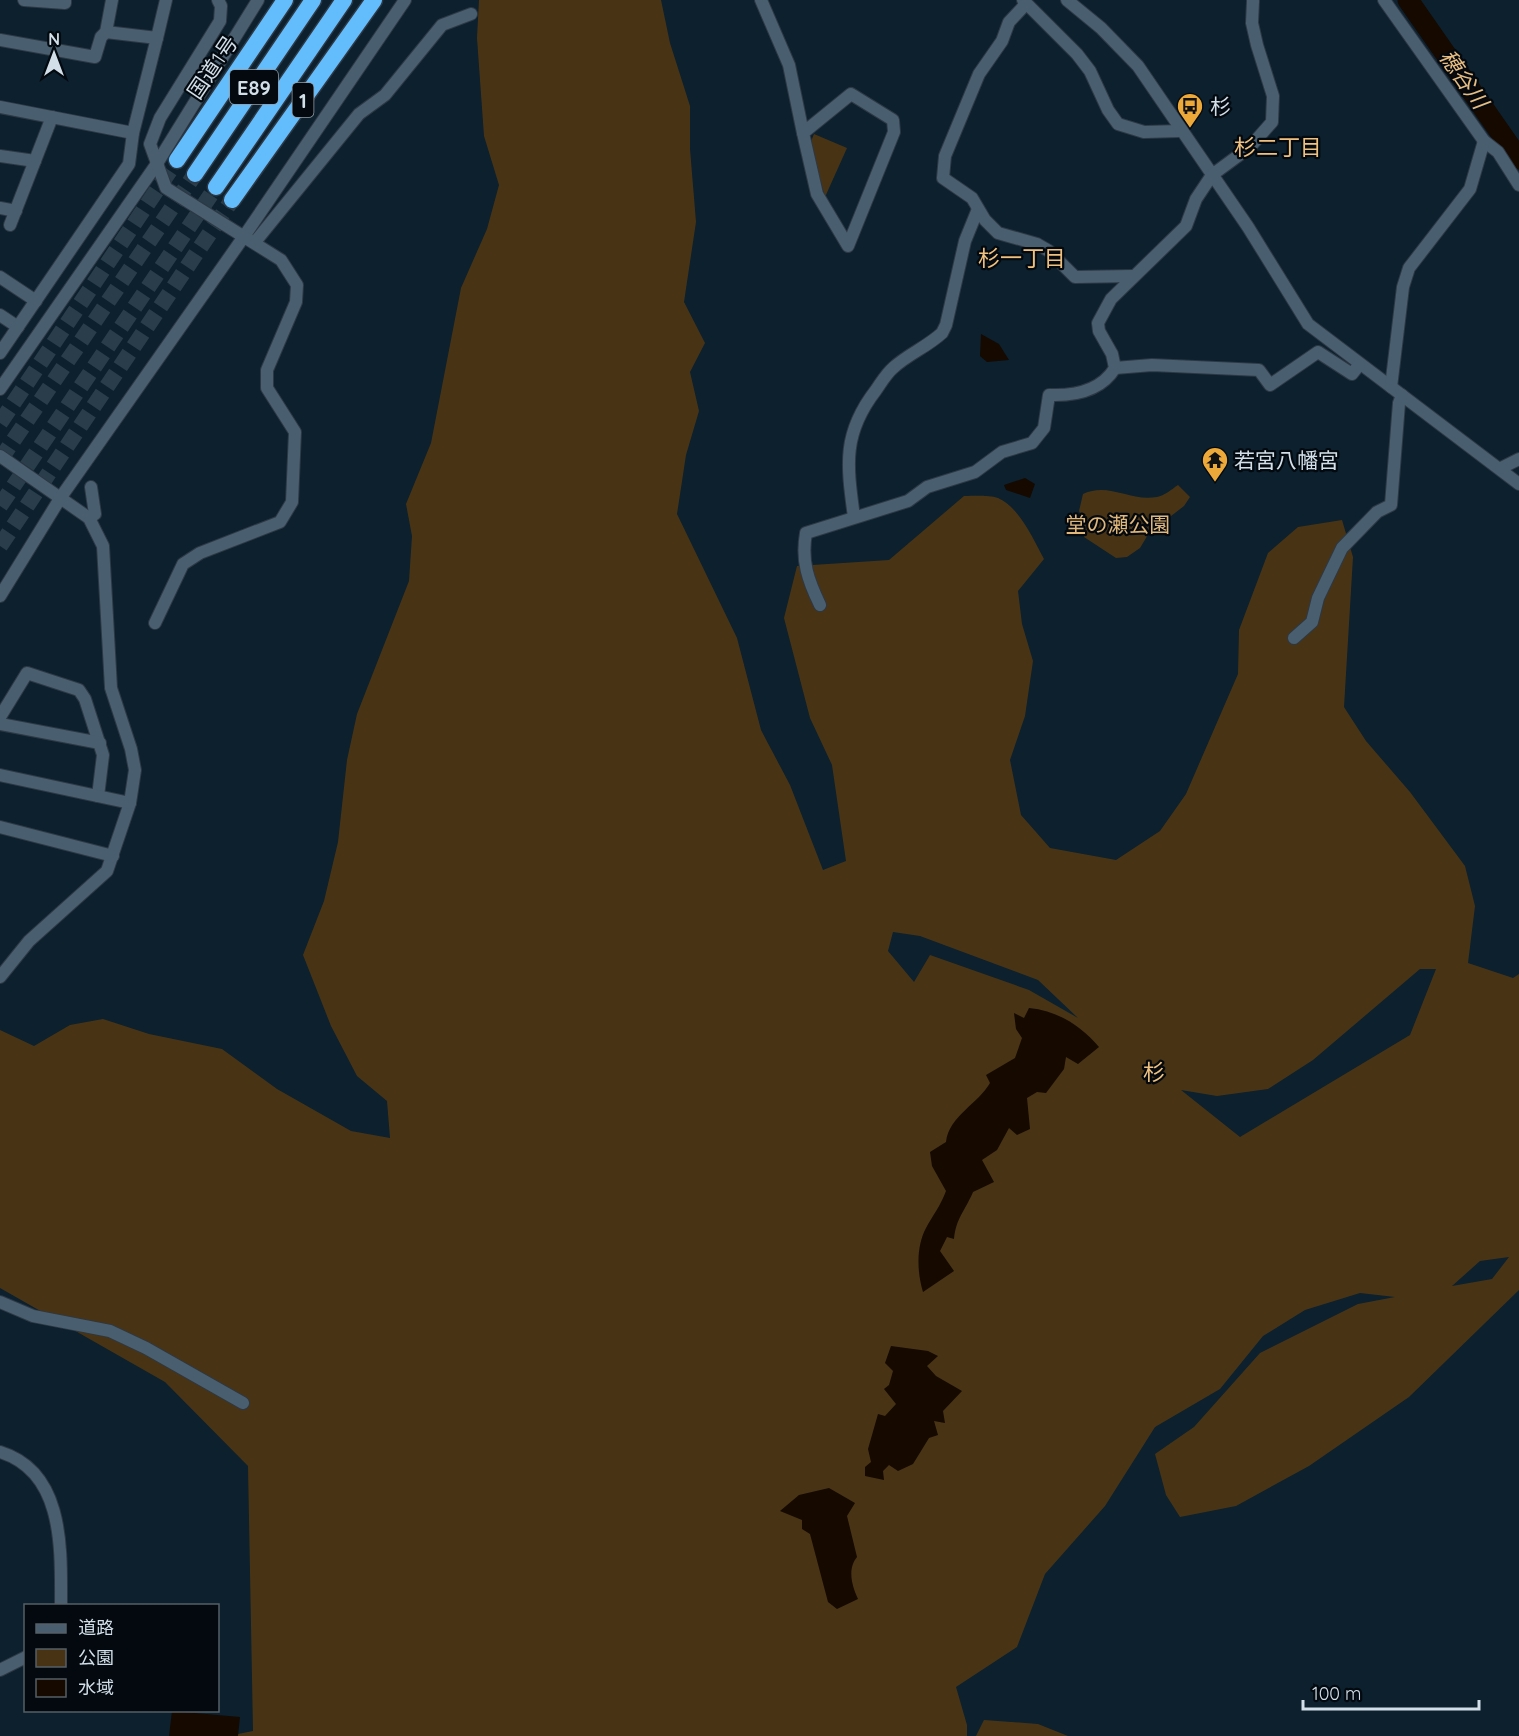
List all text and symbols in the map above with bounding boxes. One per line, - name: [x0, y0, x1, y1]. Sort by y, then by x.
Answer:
- north arrow: [24, 24, 84, 84]
- text: N: [48, 29, 60, 49]
- street label: 国道1号: [181, 30, 243, 104]
- water label: 穂谷川: [1434, 44, 1496, 116]
- road number: E89: [230, 70, 278, 104]
- road number: 1: [292, 83, 314, 117]
- bus stop icon: 杉: [1175, 91, 1205, 129]
- place label: 杉: [1210, 93, 1231, 119]
- district label: 杉二丁目: [1234, 133, 1322, 161]
- district label: 杉一丁目: [978, 244, 1066, 272]
- temple icon: 若宮八幡宮: [1200, 445, 1230, 483]
- place label: 若宮八幡宮: [1234, 447, 1339, 473]
- park label: 堂の瀬公園: [1066, 511, 1171, 537]
- district label: 杉: [1143, 1058, 1165, 1086]
- legend: [24, 1604, 219, 1712]
- text: 道路: [78, 1616, 114, 1639]
- text: 公園: [78, 1646, 114, 1669]
- scale bar: [1303, 1673, 1478, 1711]
- text: 水域: [78, 1676, 114, 1699]
- text: 100 m: [1312, 1682, 1361, 1705]

